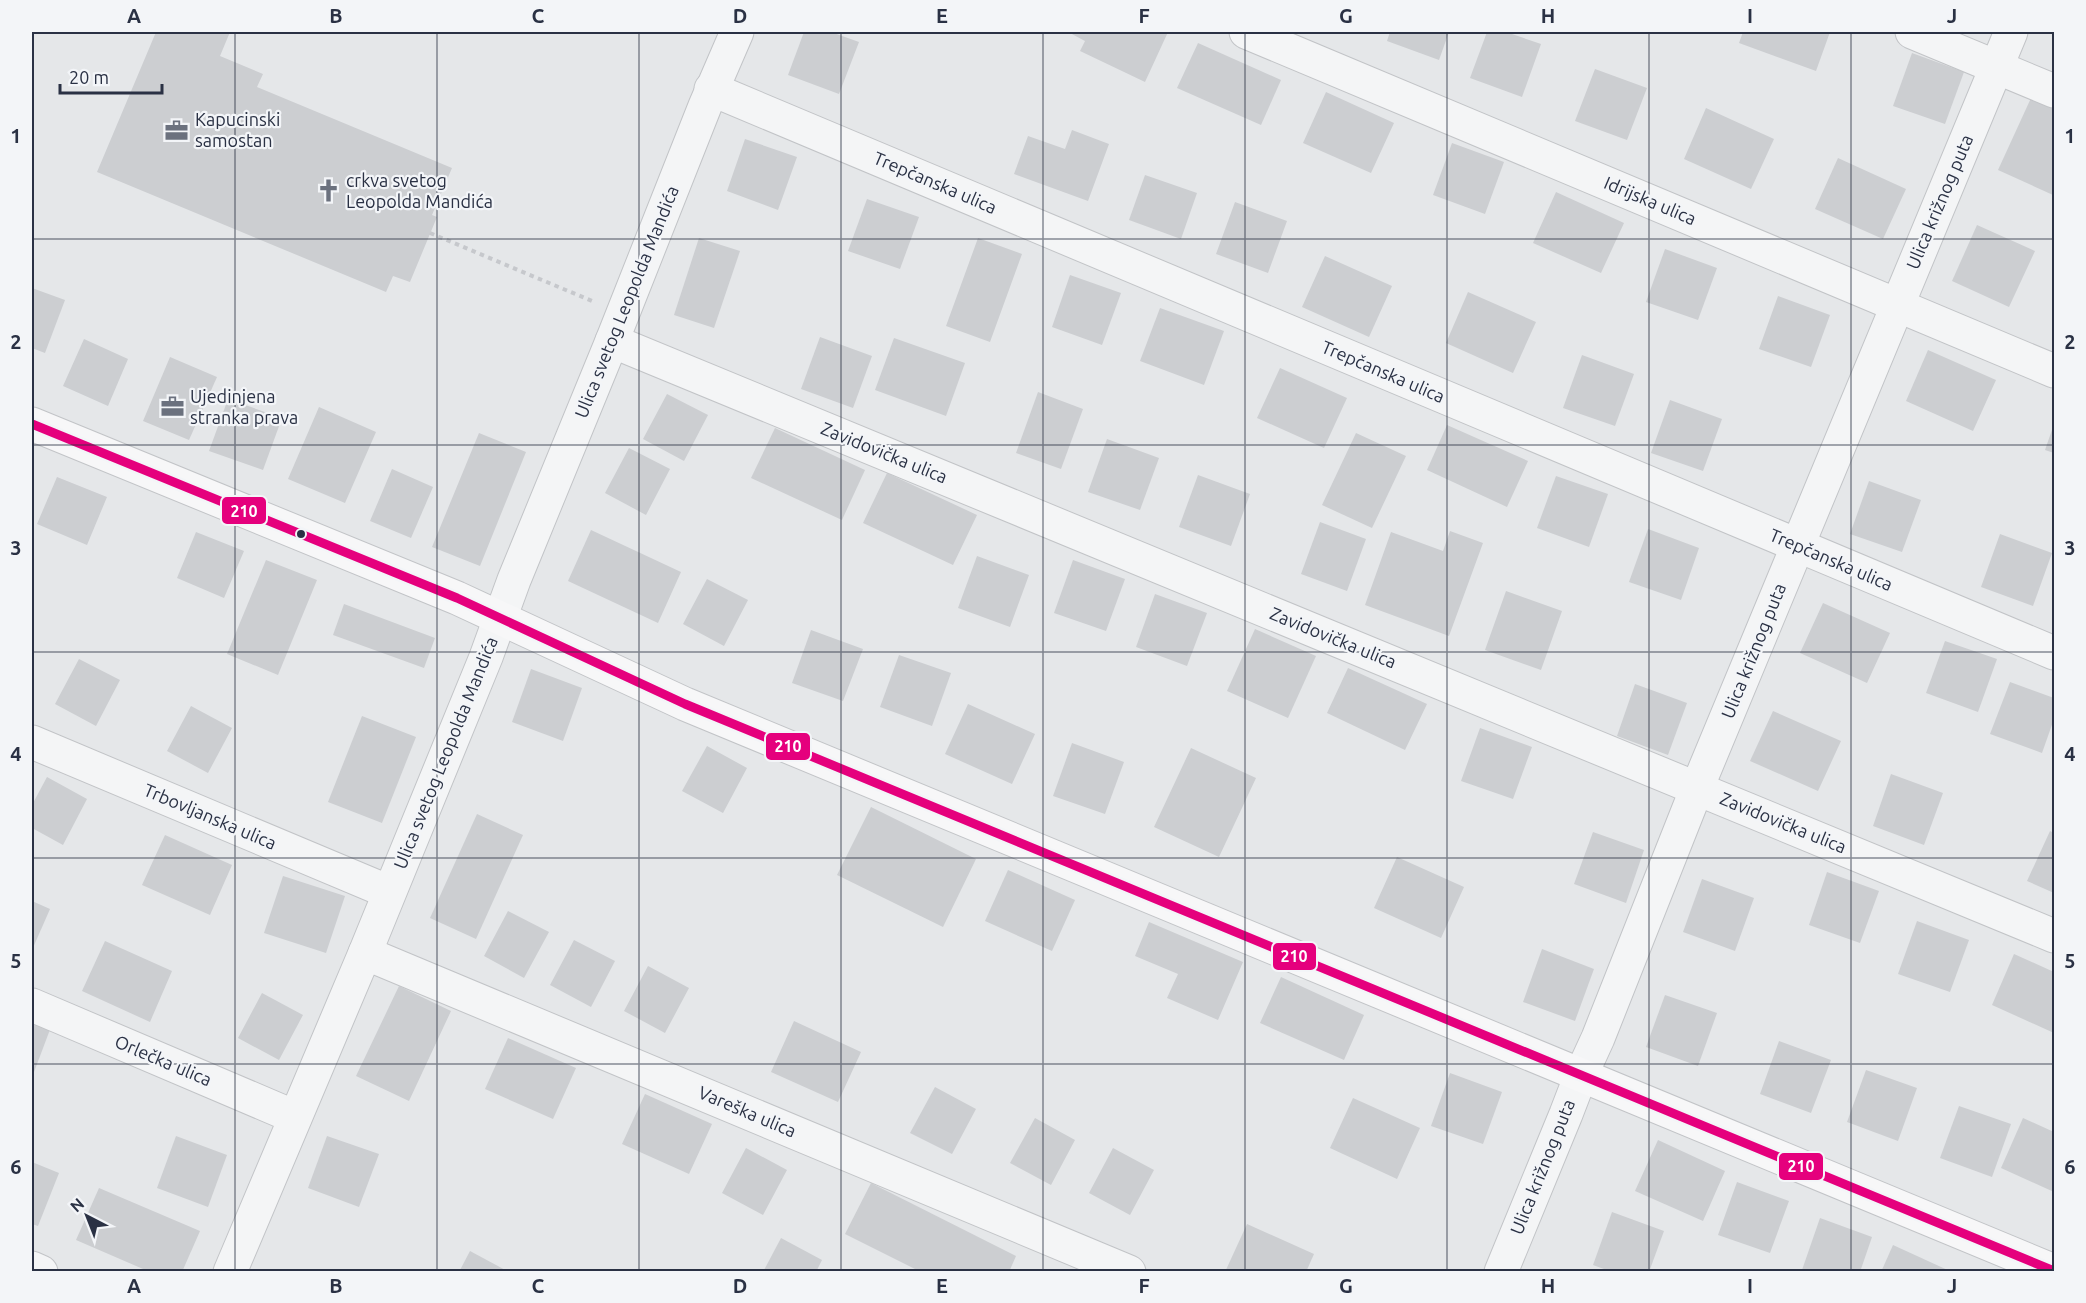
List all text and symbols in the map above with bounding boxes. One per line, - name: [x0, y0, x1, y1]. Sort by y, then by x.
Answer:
- text: A: [127, 4, 141, 27]
- text: B: [329, 4, 343, 27]
- text: C: [532, 4, 545, 27]
- text: D: [733, 4, 747, 27]
- text: E: [936, 4, 948, 27]
- text: F: [1138, 4, 1150, 27]
- text: G: [1339, 4, 1353, 27]
- text: H: [1541, 4, 1555, 27]
- text: I: [1747, 4, 1753, 27]
- text: J: [1947, 4, 1957, 27]
- scale bar: [60, 57, 162, 95]
- text: 20 m: [69, 67, 109, 87]
- place label: Kapucinski samostan: [195, 109, 280, 150]
- office icon: Kapucinski samostan: [164, 117, 190, 143]
- text: 1: [10, 124, 22, 147]
- text: 1: [2064, 124, 2076, 147]
- street label: Ulica križnog puta: [1902, 131, 1976, 272]
- street label: Trepčanska ulica: [871, 147, 1000, 217]
- place label: crkva svetog Leopolda Mandića: [346, 170, 493, 211]
- street label: Idrijska ulica: [1601, 172, 1699, 228]
- church icon: crkva svetog Leopolda Mandića: [315, 178, 341, 204]
- street label: Ulica svetog Leopolda Mandića: [570, 183, 682, 421]
- text: 2: [10, 330, 22, 353]
- text: 2: [2064, 330, 2076, 353]
- street label: Trepčanska ulica: [1319, 336, 1448, 406]
- place label: Ujedinjena stranka prava: [190, 386, 298, 427]
- office icon: Ujedinjena stranka prava: [159, 394, 185, 420]
- street label: Zavidovička ulica: [818, 418, 950, 487]
- line badge: 210: [221, 496, 267, 525]
- text: 210: [230, 502, 258, 520]
- street label: Trepčanska ulica: [1767, 524, 1896, 594]
- unlabelled marker: [295, 528, 307, 540]
- text: 3: [10, 536, 22, 559]
- text: 3: [2064, 536, 2076, 559]
- street label: Ulica križnog puta: [1717, 580, 1789, 721]
- street label: Zavidovička ulica: [1267, 603, 1399, 672]
- street label: Ulica svetog Leopolda Mandića: [389, 634, 501, 872]
- line badge: 210: [765, 732, 811, 761]
- text: 210: [774, 737, 802, 755]
- text: 4: [10, 742, 22, 765]
- text: 4: [2064, 742, 2076, 765]
- street label: Trbovljanska ulica: [141, 779, 280, 853]
- street label: Zavidovička ulica: [1717, 788, 1849, 857]
- line badge: 210: [1272, 942, 1317, 971]
- text: 210: [1280, 947, 1308, 965]
- text: 5: [10, 949, 22, 972]
- text: 5: [2064, 949, 2076, 972]
- street label: Orlečka ulica: [112, 1031, 215, 1089]
- street label: Vareška ulica: [695, 1081, 799, 1141]
- street label: Ulica križnog puta: [1506, 1096, 1578, 1237]
- line badge: 210: [1778, 1152, 1824, 1181]
- text: 6: [10, 1155, 22, 1178]
- text: 6: [2064, 1155, 2076, 1178]
- text: 210: [1787, 1157, 1815, 1175]
- north arrow: [57, 1186, 117, 1246]
- text: N: [67, 1194, 87, 1216]
- text: A: [127, 1274, 141, 1297]
- text: B: [329, 1274, 343, 1297]
- text: C: [532, 1274, 545, 1297]
- text: D: [733, 1274, 747, 1297]
- text: E: [936, 1274, 948, 1297]
- text: F: [1138, 1274, 1150, 1297]
- text: G: [1339, 1274, 1353, 1297]
- text: H: [1541, 1274, 1555, 1297]
- text: I: [1747, 1274, 1753, 1297]
- text: J: [1947, 1274, 1957, 1297]

